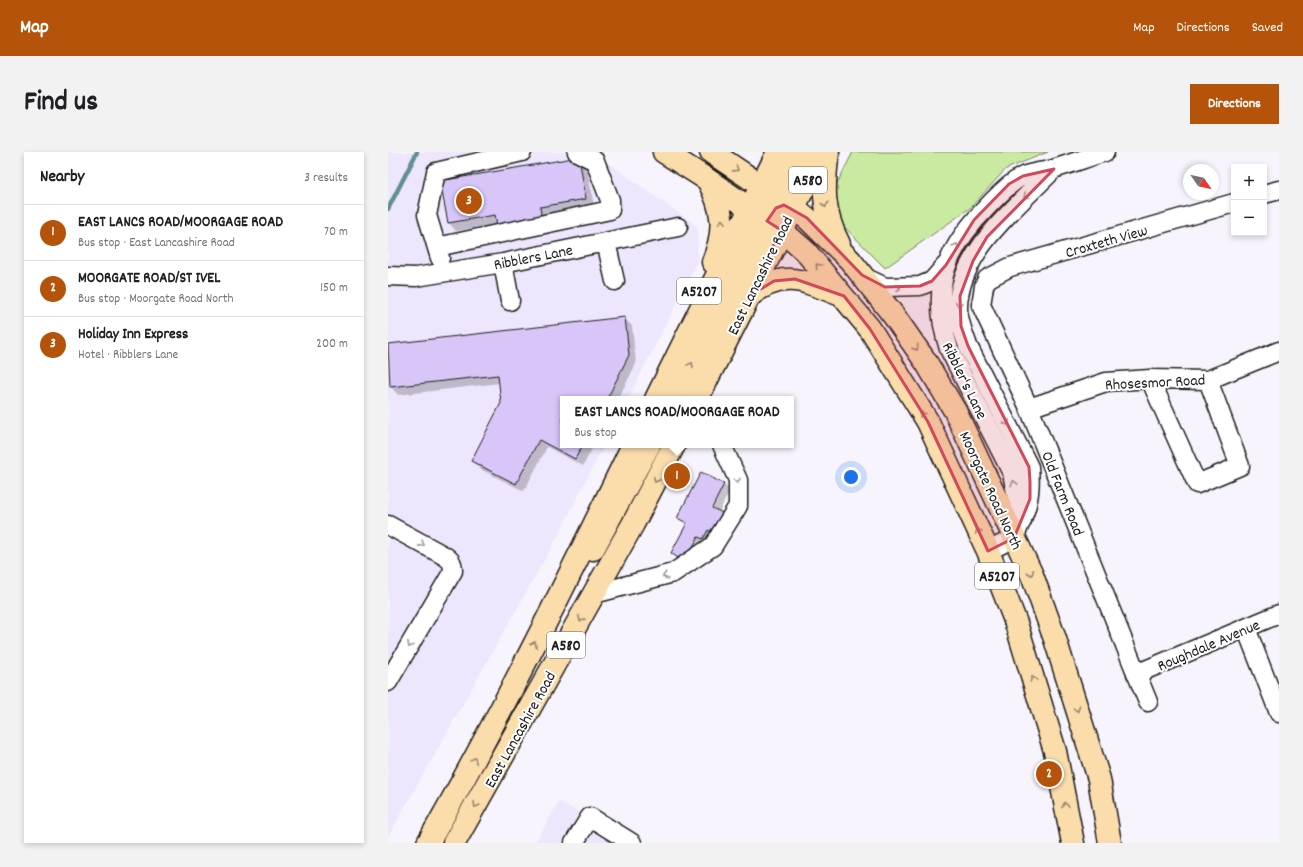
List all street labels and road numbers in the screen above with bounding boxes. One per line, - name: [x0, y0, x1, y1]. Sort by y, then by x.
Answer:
- road number: A580: [789, 167, 827, 193]
- street label: East Lancashire Road: [722, 213, 800, 340]
- street label: Croxteth View: [1063, 220, 1151, 265]
- street label: Ribblers Lane: [492, 240, 575, 277]
- road number: A5207: [677, 278, 721, 304]
- street label: Ribbler's Lane: [935, 339, 992, 424]
- street label: Rhosesmor Road: [1104, 369, 1206, 398]
- street label: Moorgate Road North: [952, 428, 1027, 554]
- street label: Old Farm Road: [1034, 448, 1089, 540]
- road number: A5207: [975, 563, 1019, 589]
- street label: Roughdale Avenue: [1154, 614, 1264, 678]
- road number: A580: [547, 632, 585, 658]
- street label: East Lancashire Road: [480, 668, 563, 793]

